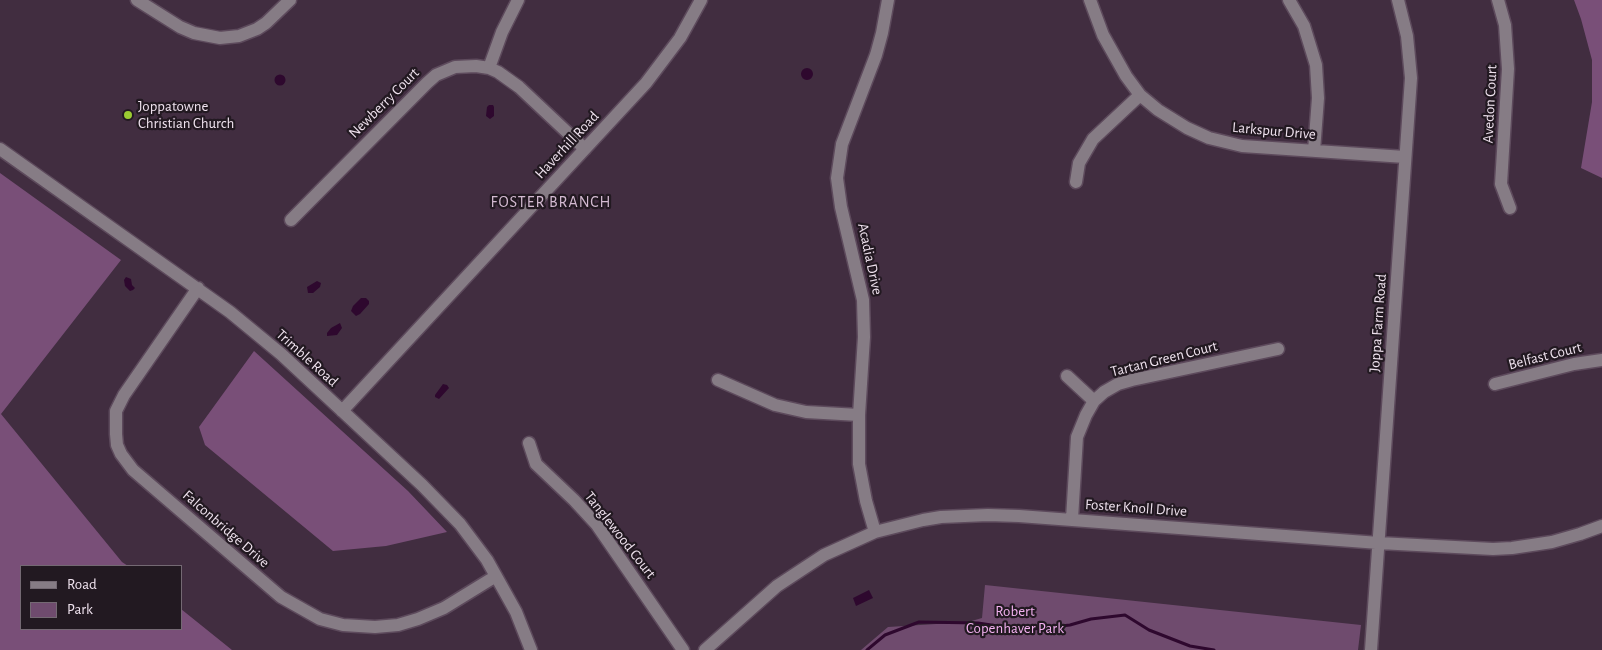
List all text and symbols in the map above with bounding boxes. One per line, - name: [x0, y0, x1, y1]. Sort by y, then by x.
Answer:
- street label: Newberry Court: [345, 64, 423, 142]
- street label: Avedon Court: [1479, 64, 1501, 144]
- place label: Joppatowne Christian Church: [138, 97, 234, 132]
- street label: Haverhill Road: [531, 108, 603, 182]
- marker: Joppatowne Christian Church: [122, 109, 134, 121]
- street label: Larkspur Drive: [1231, 118, 1317, 144]
- district label: FOSTER BRANCH: [489, 192, 613, 212]
- street label: Acadia Drive: [854, 221, 886, 297]
- street label: Joppa Farm Road: [1366, 273, 1390, 373]
- street label: Trimble Road: [272, 325, 342, 391]
- street label: Tartan Green Court: [1109, 337, 1219, 381]
- street label: Belfast Court: [1507, 338, 1583, 374]
- street label: Falconbridge Drive: [179, 486, 273, 572]
- street label: Tanglewood Court: [580, 488, 660, 582]
- street label: Foster Knoll Drive: [1085, 495, 1187, 521]
- legend: [20, 565, 182, 630]
- text: Road: [67, 577, 97, 592]
- text: Park: [67, 602, 93, 617]
- park label: Robert Copenhaver Park: [966, 602, 1064, 637]

